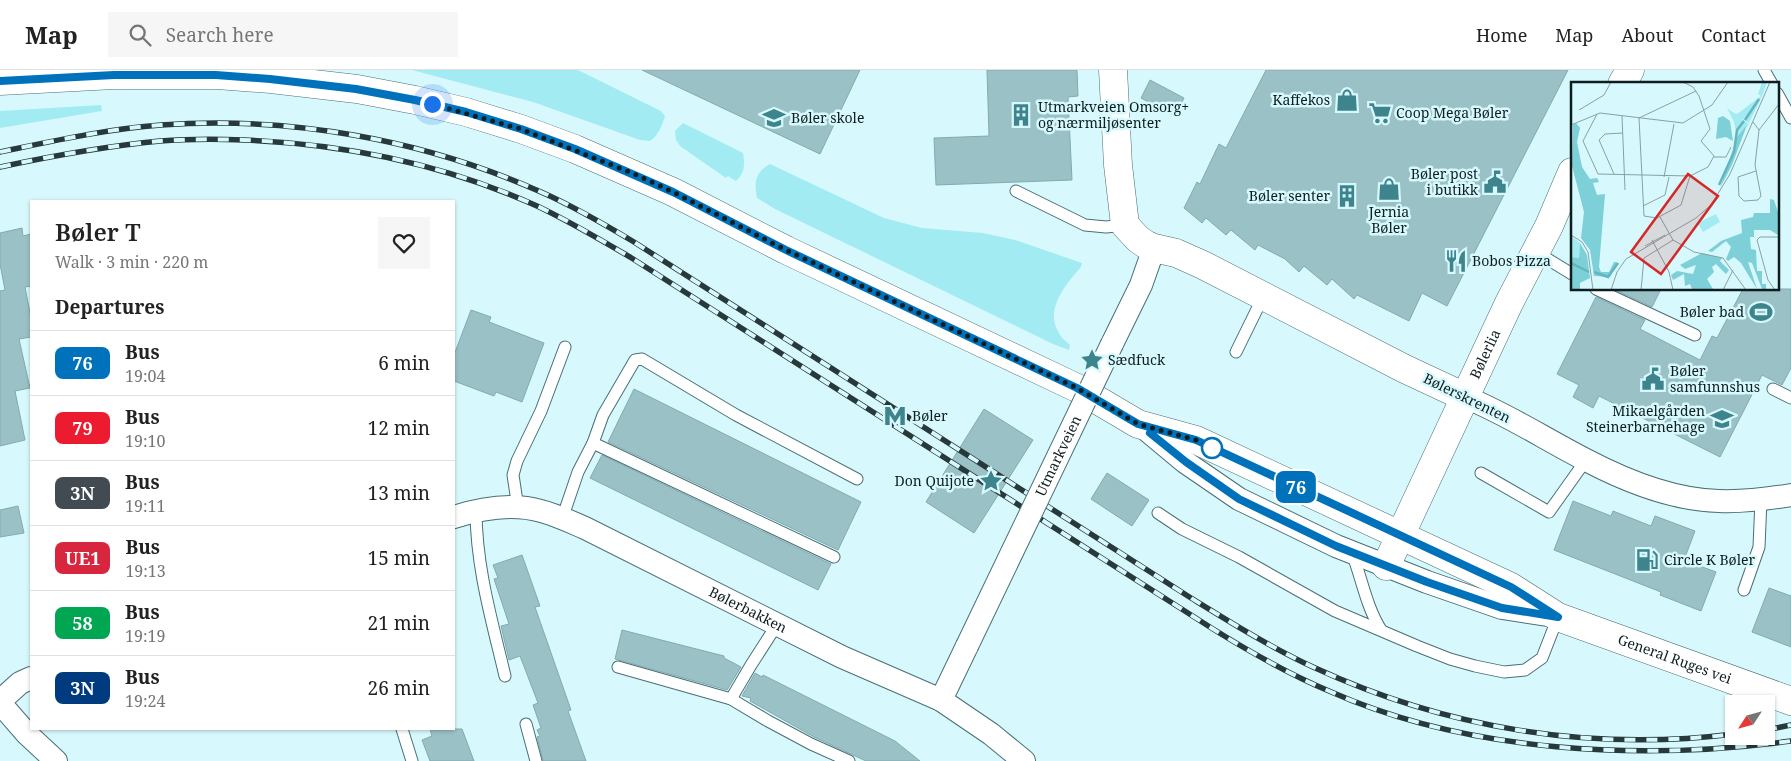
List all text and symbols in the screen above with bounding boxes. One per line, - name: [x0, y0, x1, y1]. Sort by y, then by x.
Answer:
- search box: [108, 12, 458, 57]
- text: Map: [25, 18, 78, 51]
- icon: search: [126, 21, 154, 49]
- text: Search here: [166, 22, 274, 48]
- text: Home: [1476, 23, 1527, 47]
- text: Map: [1555, 23, 1593, 47]
- text: About: [1621, 23, 1673, 47]
- text: Contact: [1701, 23, 1766, 47]
- inset map: [1571, 82, 1778, 290]
- shop icon: Kaffekos: [1334, 87, 1360, 113]
- place label: Kaffekos: [1273, 90, 1330, 109]
- your location: [420, 92, 445, 117]
- place label: Utmarkveien Omsorg+ og nærmiljøsenter: [1038, 97, 1189, 132]
- supermarket icon: Coop Mega Bøler: [1367, 100, 1393, 126]
- building icon: Utmarkveien Omsorg+ og nærmiljøsenter: [1008, 102, 1034, 128]
- place label: Coop Mega Bøler: [1396, 103, 1509, 122]
- school or university icon: Bøler skole: [761, 105, 787, 131]
- place label: Bøler skole: [791, 108, 864, 127]
- place label: Bøler post i butikk: [1411, 164, 1479, 199]
- public building icon: Bøler post i butikk: [1482, 169, 1508, 195]
- shop icon: Jernia Bøler: [1376, 176, 1402, 202]
- building icon: Bøler senter: [1334, 183, 1360, 209]
- place label: Bøler senter: [1249, 186, 1330, 205]
- place label: Jernia Bøler: [1368, 202, 1409, 237]
- text: Bøler T: [55, 215, 140, 248]
- button: heart: [378, 217, 430, 269]
- restaurant icon: Bobos Pizza: [1443, 248, 1469, 274]
- text: Walk · 3 min · 220 m: [55, 251, 208, 273]
- place label: Bobos Pizza: [1472, 251, 1551, 270]
- text: Departures: [55, 294, 164, 320]
- sports icon: Bøler bad: [1748, 299, 1774, 325]
- place label: Bøler bad: [1680, 302, 1744, 321]
- street label: Bølerlia: [1465, 326, 1504, 382]
- text: Bus: [125, 339, 160, 365]
- place icon: Sædfuck: [1079, 347, 1105, 373]
- text: 6 min: [378, 350, 430, 376]
- place label: Sædfuck: [1108, 350, 1166, 369]
- text: 76: [72, 351, 93, 375]
- place label: Bøler samfunnshus: [1670, 361, 1760, 396]
- text: 19:04: [125, 365, 165, 387]
- public building icon: Bøler samfunnshus: [1640, 366, 1666, 392]
- street label: Bølerskrenten: [1420, 368, 1514, 427]
- place label: Mikaelgården Steinerbarnehage: [1586, 401, 1705, 436]
- metro station icon: Bøler: [882, 403, 908, 429]
- text: Bus: [125, 404, 160, 430]
- place label: Bøler: [912, 406, 948, 425]
- school or university icon: Mikaelgården Steinerbarnehage: [1709, 406, 1735, 432]
- street label: Utmarkveien: [1030, 412, 1085, 499]
- text: 12 min: [368, 415, 430, 441]
- text: 79: [72, 416, 93, 440]
- text: 19:10: [125, 430, 165, 452]
- unlabelled marker: [1201, 437, 1223, 459]
- place icon: Don Quijote: [978, 468, 1004, 494]
- text: Bus: [125, 469, 160, 495]
- place label: Don Quijote: [895, 471, 974, 490]
- line badge: 76: [1274, 471, 1318, 503]
- text: 76: [1286, 475, 1306, 499]
- text: 13 min: [368, 480, 430, 506]
- text: 3N: [70, 481, 95, 505]
- text: 19:11: [125, 495, 165, 517]
- text: Bus: [125, 534, 160, 560]
- text: 15 min: [368, 545, 430, 571]
- text: UE1: [65, 546, 100, 570]
- fuel station icon: Circle K Bøler: [1634, 547, 1660, 573]
- place label: Circle K Bøler: [1664, 550, 1756, 569]
- text: 19:13: [125, 560, 166, 582]
- street label: Bølerbakken: [706, 582, 790, 637]
- text: Bus: [125, 599, 160, 625]
- text: 21 min: [368, 610, 430, 636]
- text: 58: [72, 611, 93, 635]
- text: 19:19: [125, 625, 165, 647]
- street label: General Ruges vei: [1615, 629, 1735, 688]
- text: Bus: [125, 664, 160, 690]
- text: 26 min: [368, 675, 430, 701]
- text: 3N: [70, 676, 95, 700]
- text: 19:24: [125, 690, 165, 712]
- north arrow: [1725, 695, 1775, 745]
- map controls: [1725, 695, 1775, 745]

